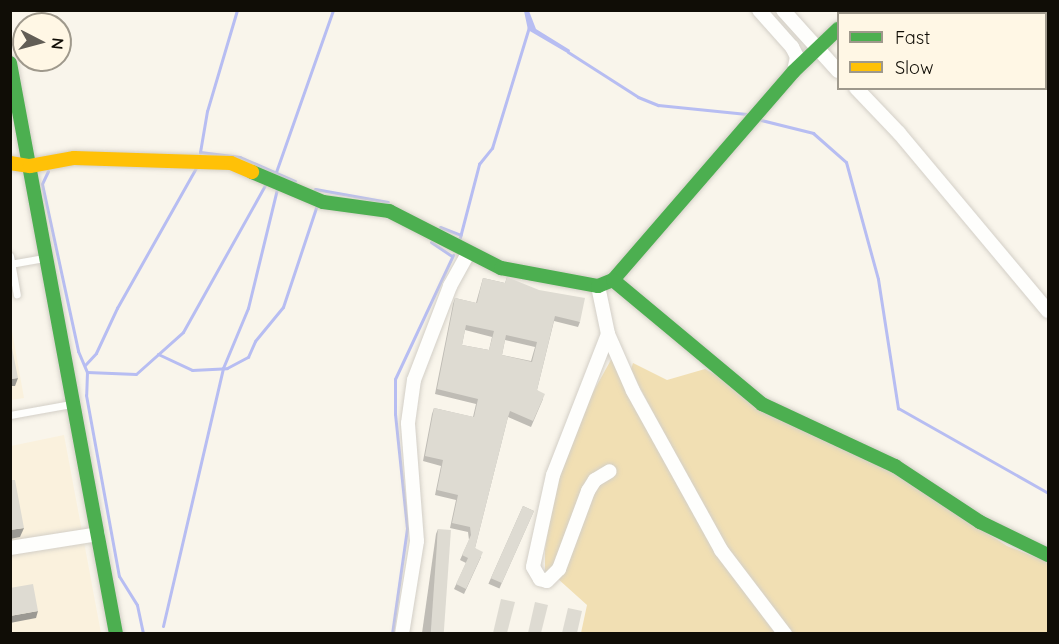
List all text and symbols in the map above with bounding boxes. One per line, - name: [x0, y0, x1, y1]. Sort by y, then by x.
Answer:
- north arrow: [12, 12, 72, 72]
- legend: [837, 12, 1047, 90]
- text: Fast: [895, 26, 930, 49]
- text: N: [47, 37, 68, 51]
- text: Slow: [895, 56, 933, 79]

